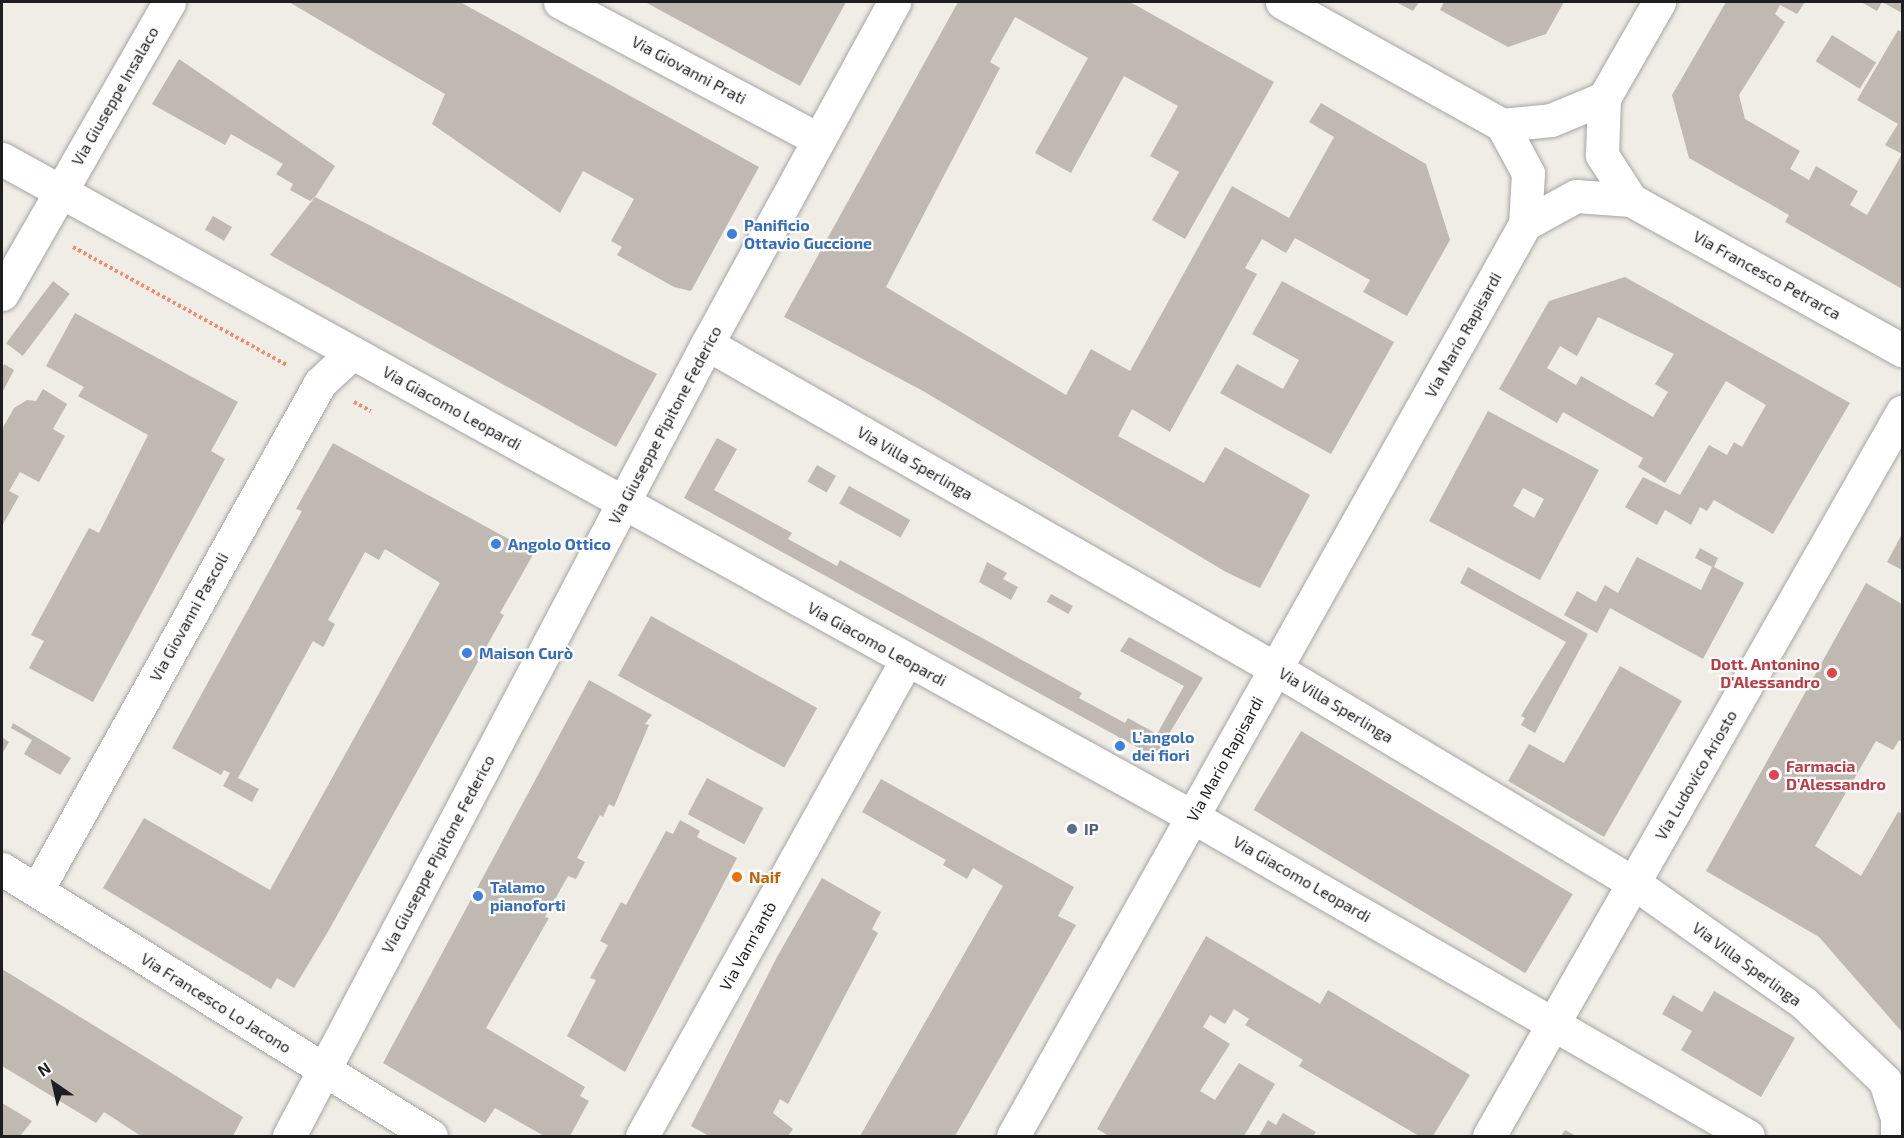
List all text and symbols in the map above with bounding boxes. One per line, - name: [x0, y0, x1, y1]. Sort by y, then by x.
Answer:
- street label: Via Giuseppe Insalaco: [67, 23, 163, 169]
- street label: Via Giovanni Prati: [628, 32, 750, 108]
- place label: Panificio Ottavio Guccione: [744, 215, 872, 253]
- street label: Via Francesco Petrarca: [1690, 226, 1844, 324]
- marker: Panificio Ottavio Guccione: [725, 227, 739, 241]
- street label: Via Mario Rapisardi: [1421, 269, 1505, 401]
- street label: Via Giuseppe Pipitone Federico: [604, 323, 726, 527]
- street label: Via Giacomo Leopardi: [379, 362, 525, 454]
- street label: Via Villa Sperlinga: [854, 422, 976, 504]
- place label: Angolo Ottico: [508, 534, 611, 554]
- marker: Angolo Ottico: [489, 537, 503, 551]
- street label: Via Giovanni Pascoli: [146, 549, 232, 685]
- street label: Via Giacomo Leopardi: [804, 598, 950, 690]
- place label: Maison Curò: [479, 643, 573, 663]
- marker: Maison Curò: [460, 646, 474, 660]
- place label: Dott. Antonino D'Alessandro: [1710, 654, 1820, 692]
- street label: Via Villa Sperlinga: [1275, 663, 1397, 747]
- marker: Dott. Antonino D'Alessandro: [1825, 666, 1839, 680]
- street label: Via Mario Rapisardi: [1183, 693, 1267, 825]
- street label: Via Ludovico Ariosto: [1651, 707, 1741, 843]
- place label: L'angolo dei fiori: [1132, 727, 1195, 765]
- marker: L'angolo dei fiori: [1113, 739, 1127, 753]
- street label: Via Giuseppe Pipitone Federico: [377, 752, 499, 956]
- place label: Farmacia D'Alessandro: [1786, 756, 1886, 794]
- marker: Farmacia D'Alessandro: [1767, 768, 1781, 782]
- place label: IP: [1084, 819, 1099, 839]
- marker: IP: [1065, 822, 1079, 836]
- street label: Via Giacomo Leopardi: [1230, 832, 1374, 926]
- place label: Naif: [749, 867, 781, 887]
- marker: Naif: [730, 870, 744, 884]
- place label: Talamo pianoforti: [490, 877, 566, 915]
- marker: Talamo pianoforti: [471, 889, 485, 903]
- street label: Via Vann'antò: [716, 898, 780, 994]
- street label: Via Villa Sperlinga: [1689, 918, 1805, 1010]
- street label: Via Francesco Lo Jacono: [137, 949, 295, 1057]
- north arrow: [24, 1054, 84, 1114]
- text: N: [34, 1058, 54, 1080]

